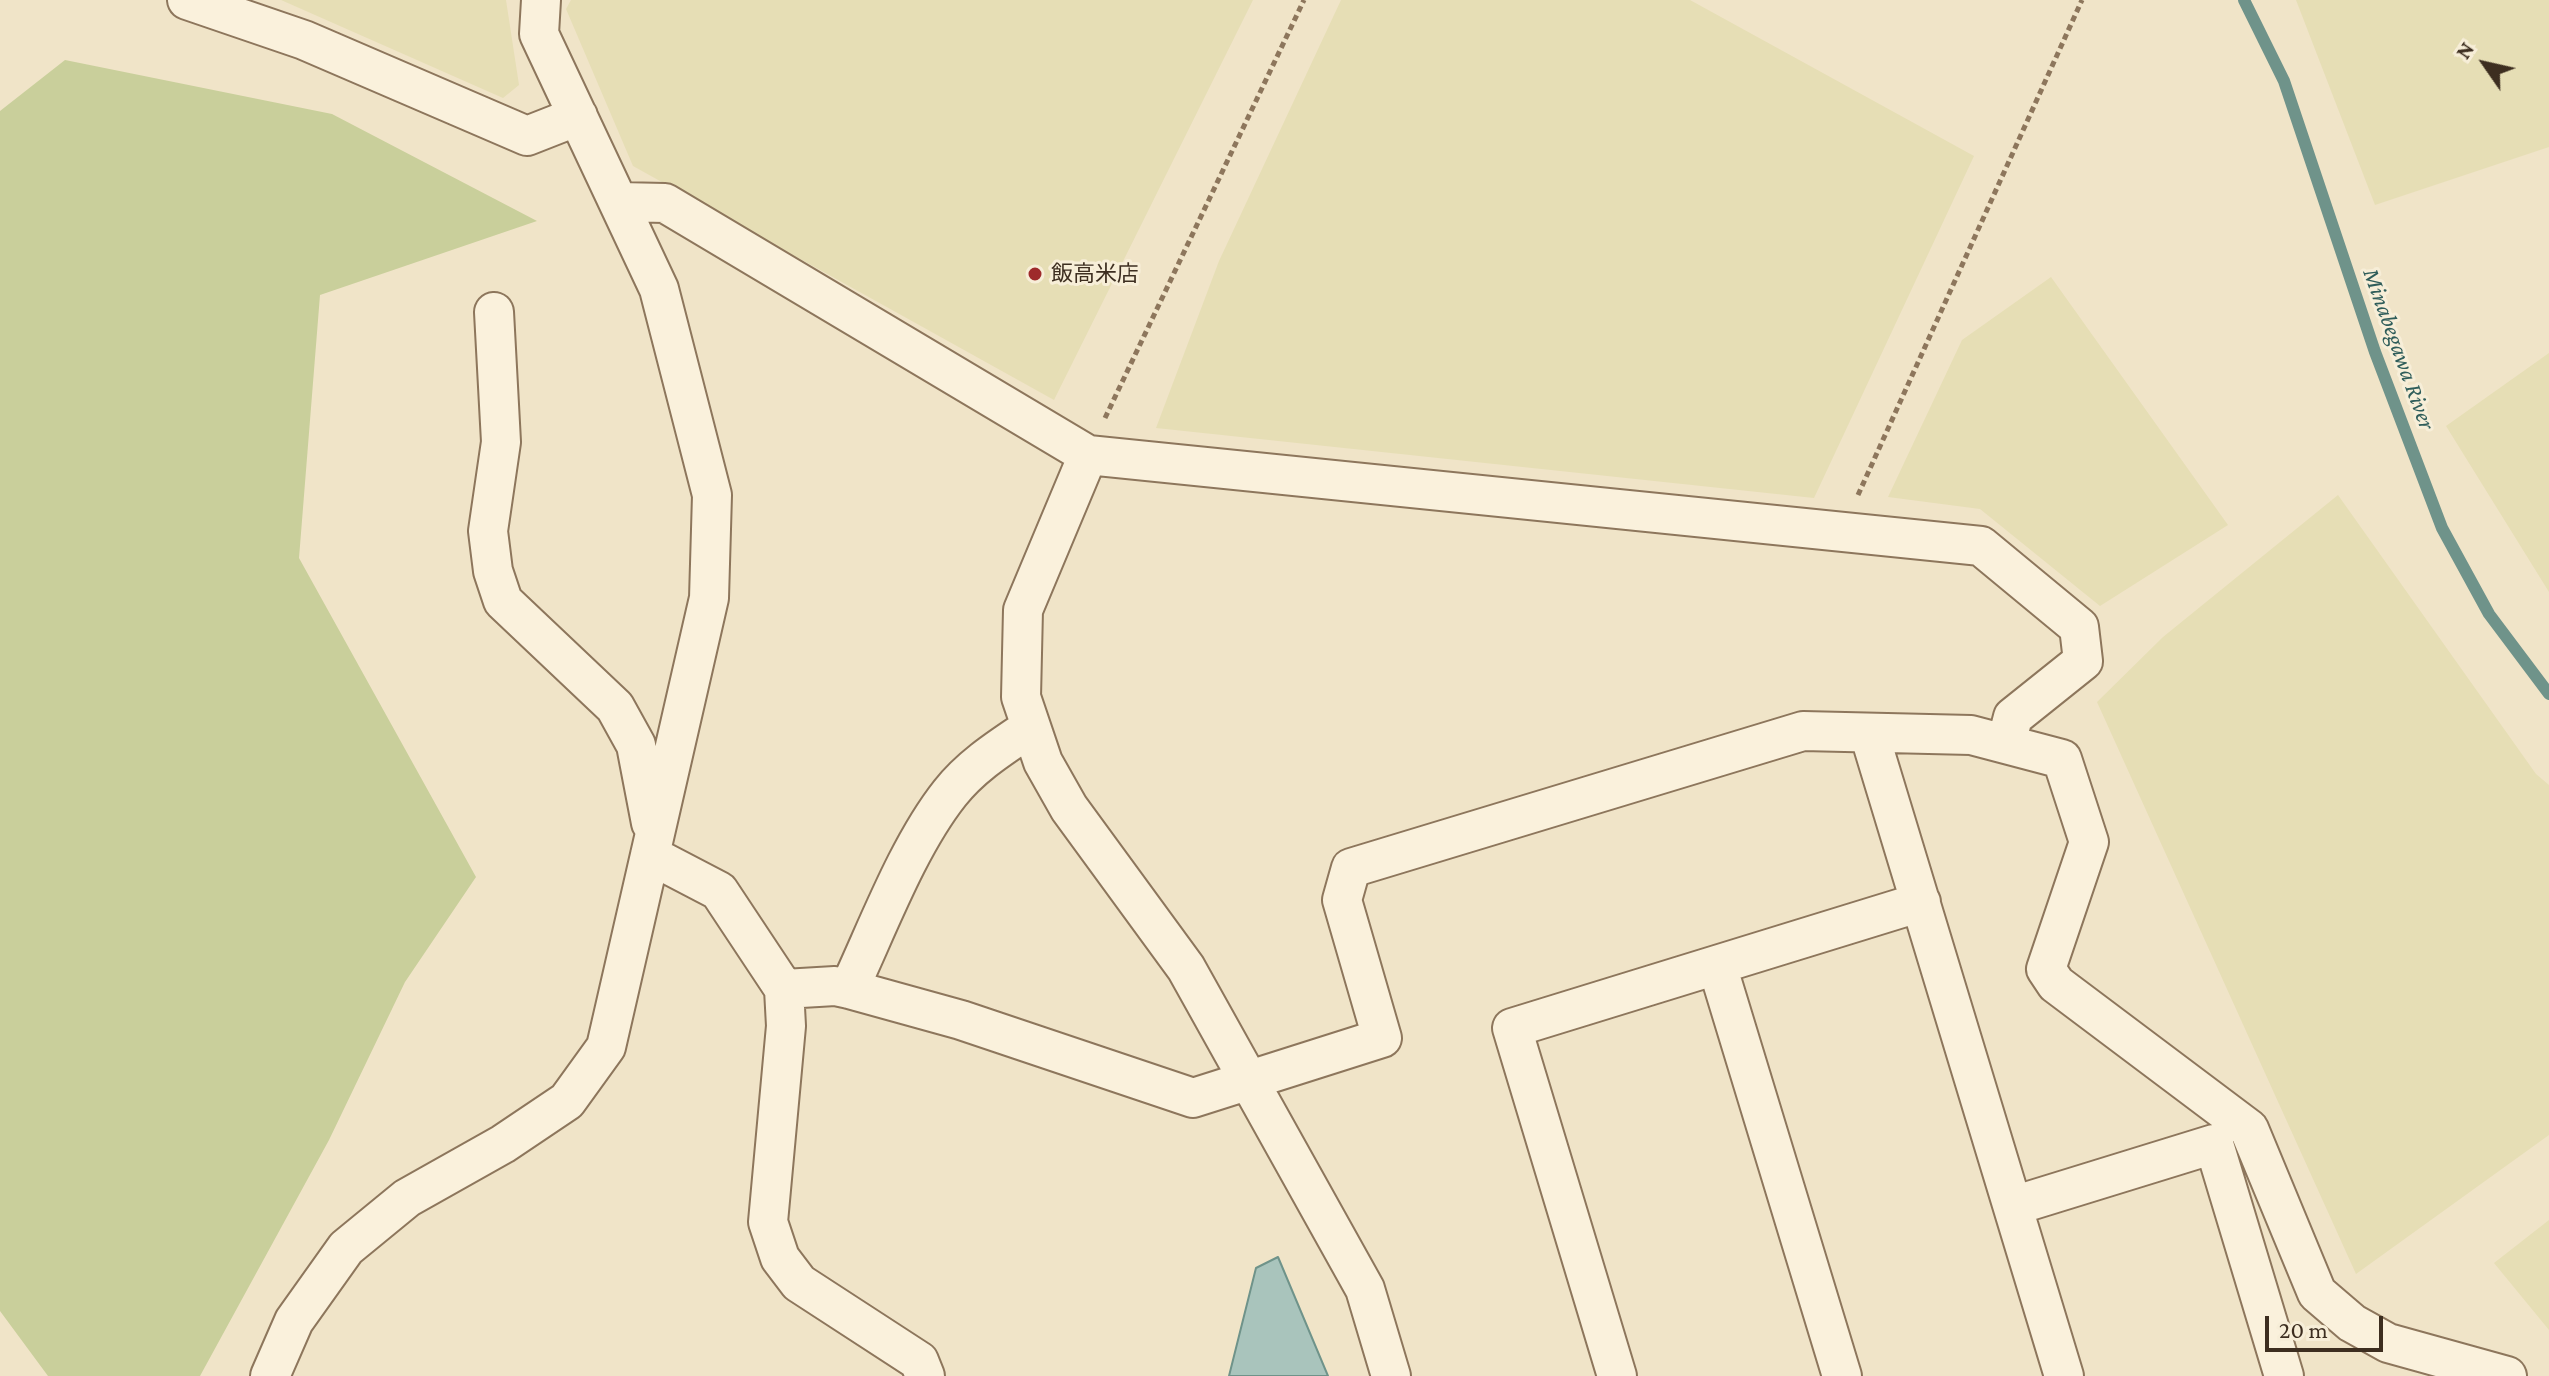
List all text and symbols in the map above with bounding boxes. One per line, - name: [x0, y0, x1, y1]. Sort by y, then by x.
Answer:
- north arrow: [2445, 24, 2525, 104]
- text: N: [2450, 37, 2479, 64]
- place label: 飯高米店: [1051, 261, 1139, 287]
- water label: Minabegawa River: [2356, 264, 2442, 434]
- marker: 飯高米店: [1026, 265, 1044, 283]
- scale bar: [2269, 1300, 2387, 1350]
- text: 20 m: [2279, 1316, 2328, 1343]

